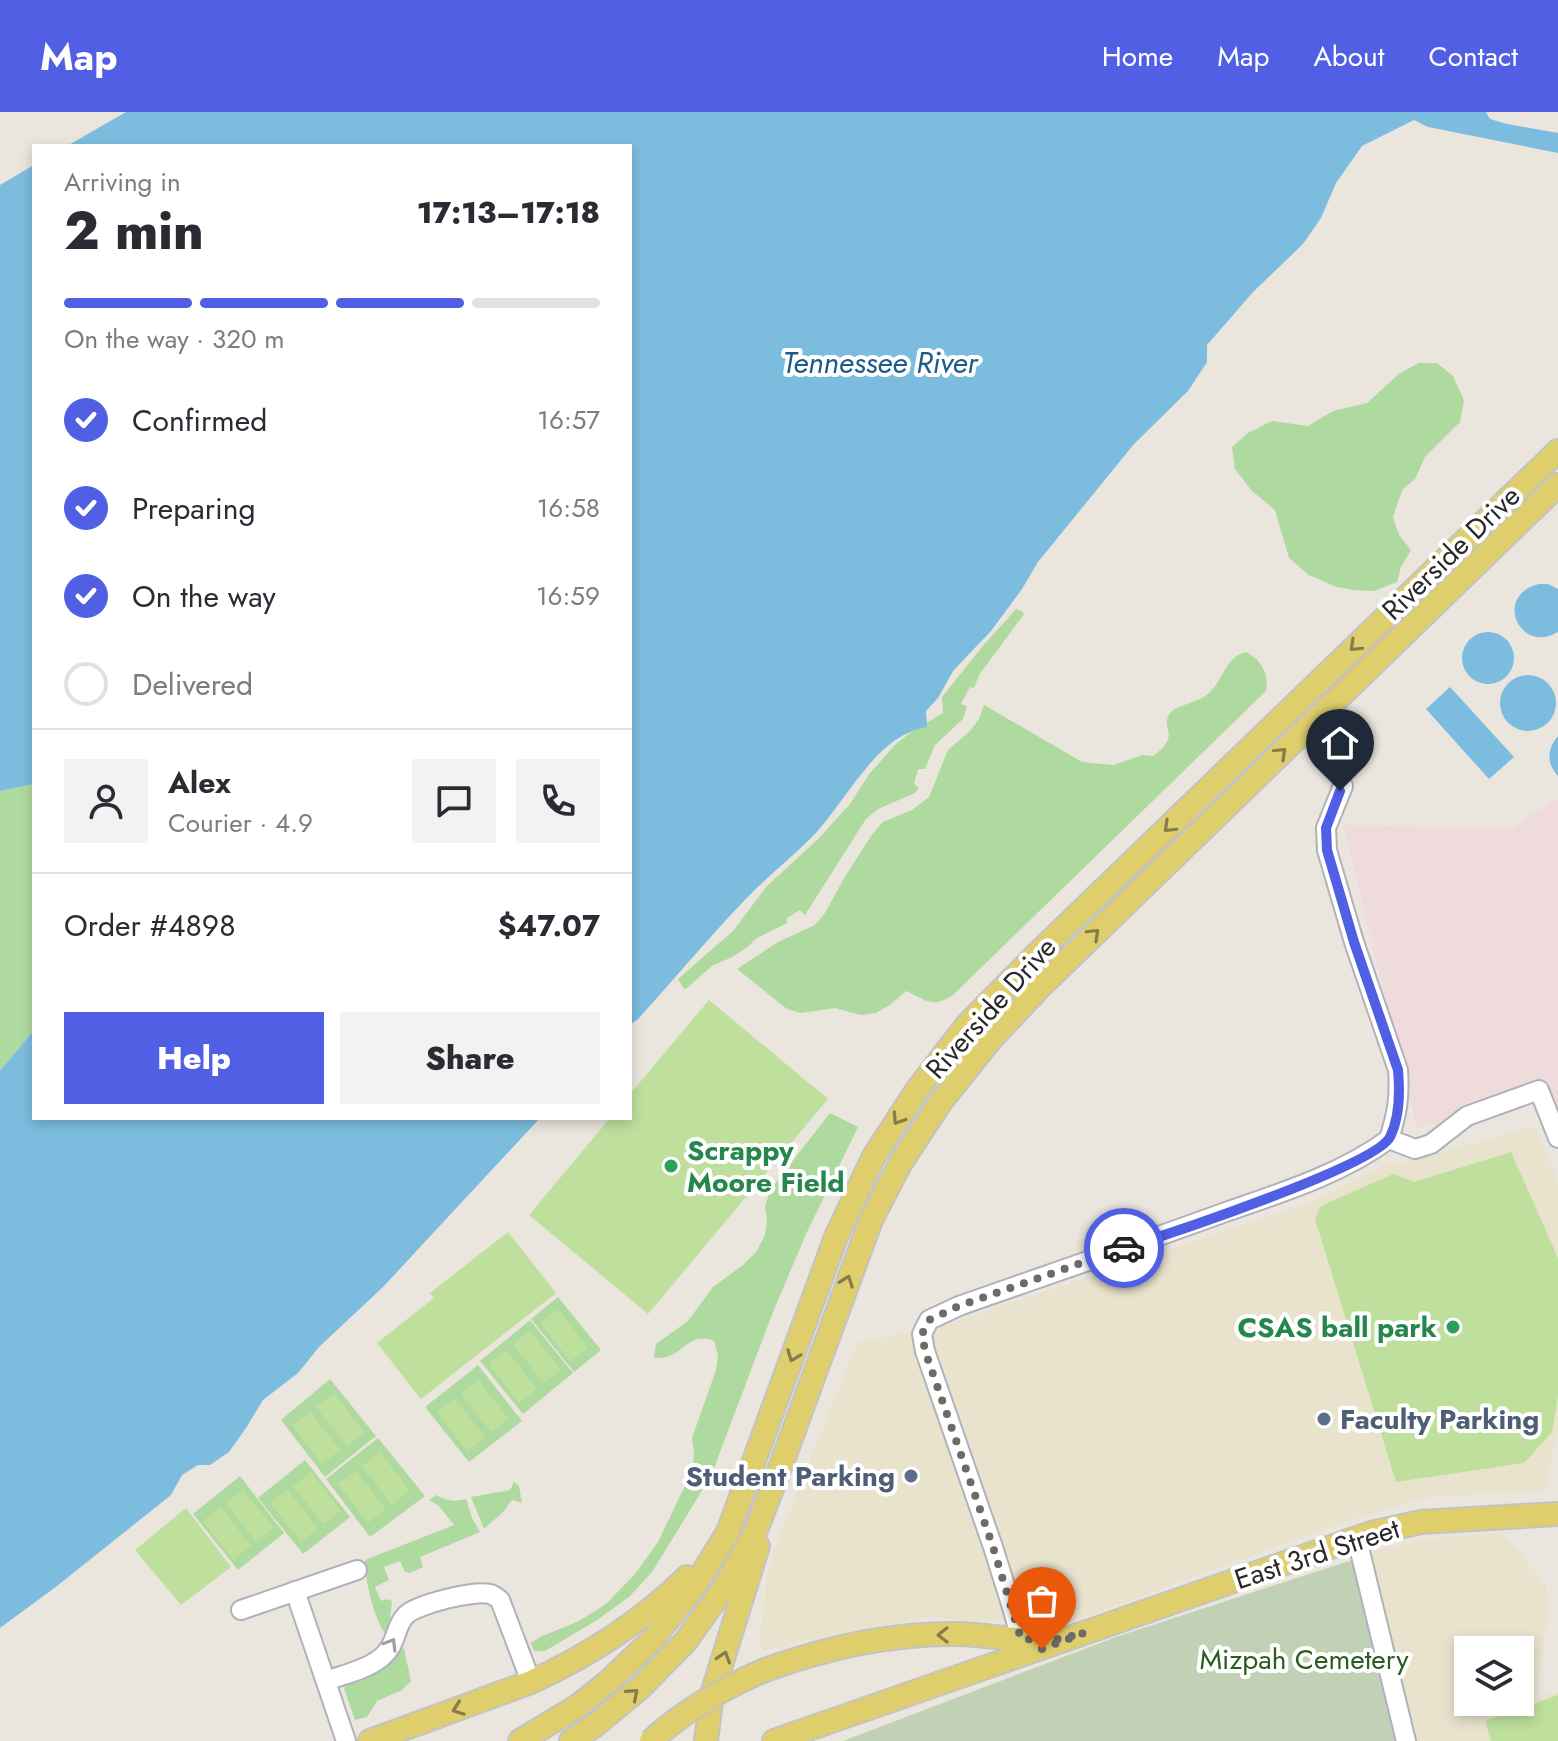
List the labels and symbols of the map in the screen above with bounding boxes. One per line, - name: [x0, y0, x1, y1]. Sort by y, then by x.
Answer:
- water label: Tennessee River: [783, 341, 979, 384]
- street label: Riverside Drive: [1373, 476, 1529, 630]
- one-way arrow: [1350, 636, 1364, 651]
- pin: [1306, 709, 1374, 791]
- one-way arrow: [1272, 748, 1286, 763]
- one-way arrow: [1164, 817, 1178, 832]
- street label: Riverside Drive: [916, 928, 1066, 1088]
- one-way arrow: [1085, 929, 1099, 944]
- one-way arrow: [893, 1111, 908, 1125]
- place label: Scrappy Moore Field: [687, 1130, 845, 1203]
- marker: Scrappy Moore Field: [662, 1157, 680, 1175]
- courier: [1084, 1208, 1164, 1288]
- one-way arrow: [837, 1275, 854, 1289]
- place label: CSAS ball park: [1237, 1307, 1437, 1348]
- marker: CSAS ball park: [1444, 1318, 1462, 1336]
- one-way arrow: [786, 1348, 803, 1362]
- place label: Faculty Parking: [1340, 1399, 1539, 1440]
- marker: Faculty Parking: [1315, 1410, 1333, 1428]
- place label: Student Parking: [686, 1456, 895, 1497]
- marker: Student Parking: [902, 1467, 920, 1485]
- street label: East 3rd Street: [1229, 1508, 1405, 1600]
- pin: [1008, 1567, 1076, 1649]
- one-way arrow: [936, 1626, 949, 1643]
- one-way arrow: [381, 1638, 396, 1652]
- park label: Mizpah Cemetery: [1199, 1639, 1409, 1680]
- one-way arrow: [715, 1651, 731, 1664]
- one-way arrow: [623, 1689, 638, 1704]
- one-way arrow: [452, 1699, 466, 1716]

